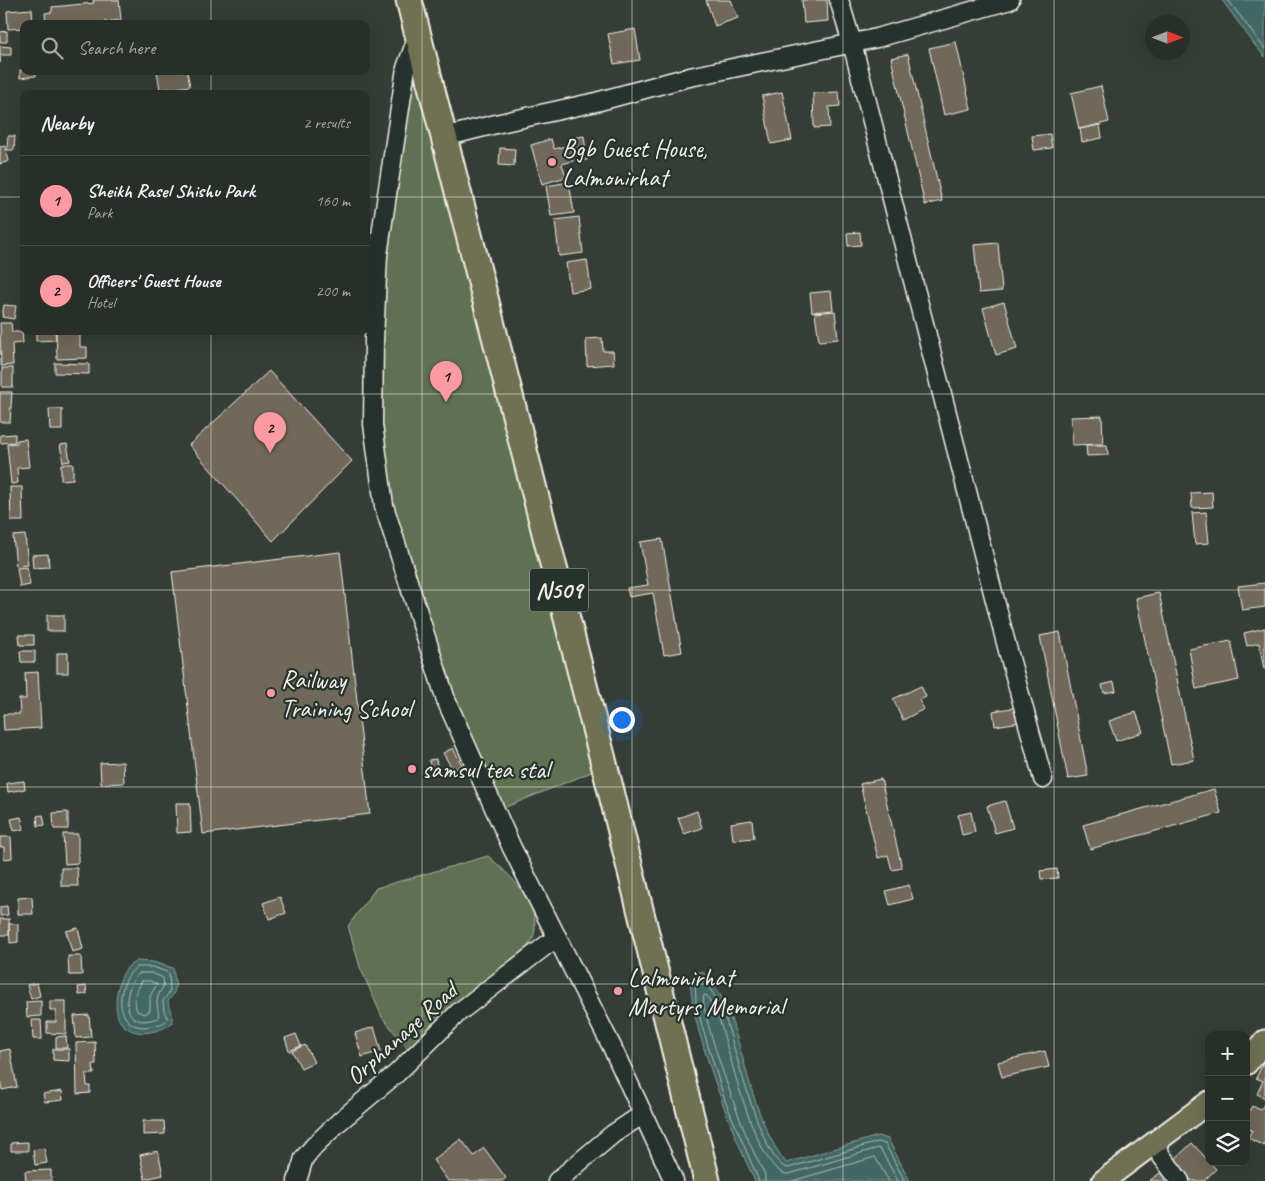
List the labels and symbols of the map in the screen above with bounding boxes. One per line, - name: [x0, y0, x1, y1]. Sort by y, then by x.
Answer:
- north arrow: [1145, 15, 1190, 60]
- place label: Bgb Guest House, Lalmonirhat: [562, 133, 708, 194]
- marker: Bgb Guest House, Lalmonirhat: [546, 156, 558, 168]
- pin: 1: [430, 361, 462, 402]
- pin: 2: [254, 412, 286, 453]
- road number: N509: [530, 568, 588, 612]
- place label: Railway Training School: [281, 664, 416, 725]
- marker: Railway Training School: [265, 687, 277, 699]
- your location: [609, 707, 635, 733]
- place label: samsul tea stal: [422, 754, 554, 786]
- marker: samsul tea stal: [406, 763, 418, 775]
- place label: Lalmonirhat Martyrs Memorial: [628, 962, 789, 1023]
- street label: Orphanage Road: [339, 973, 466, 1092]
- marker: Lalmonirhat Martyrs Memorial: [612, 985, 624, 997]

